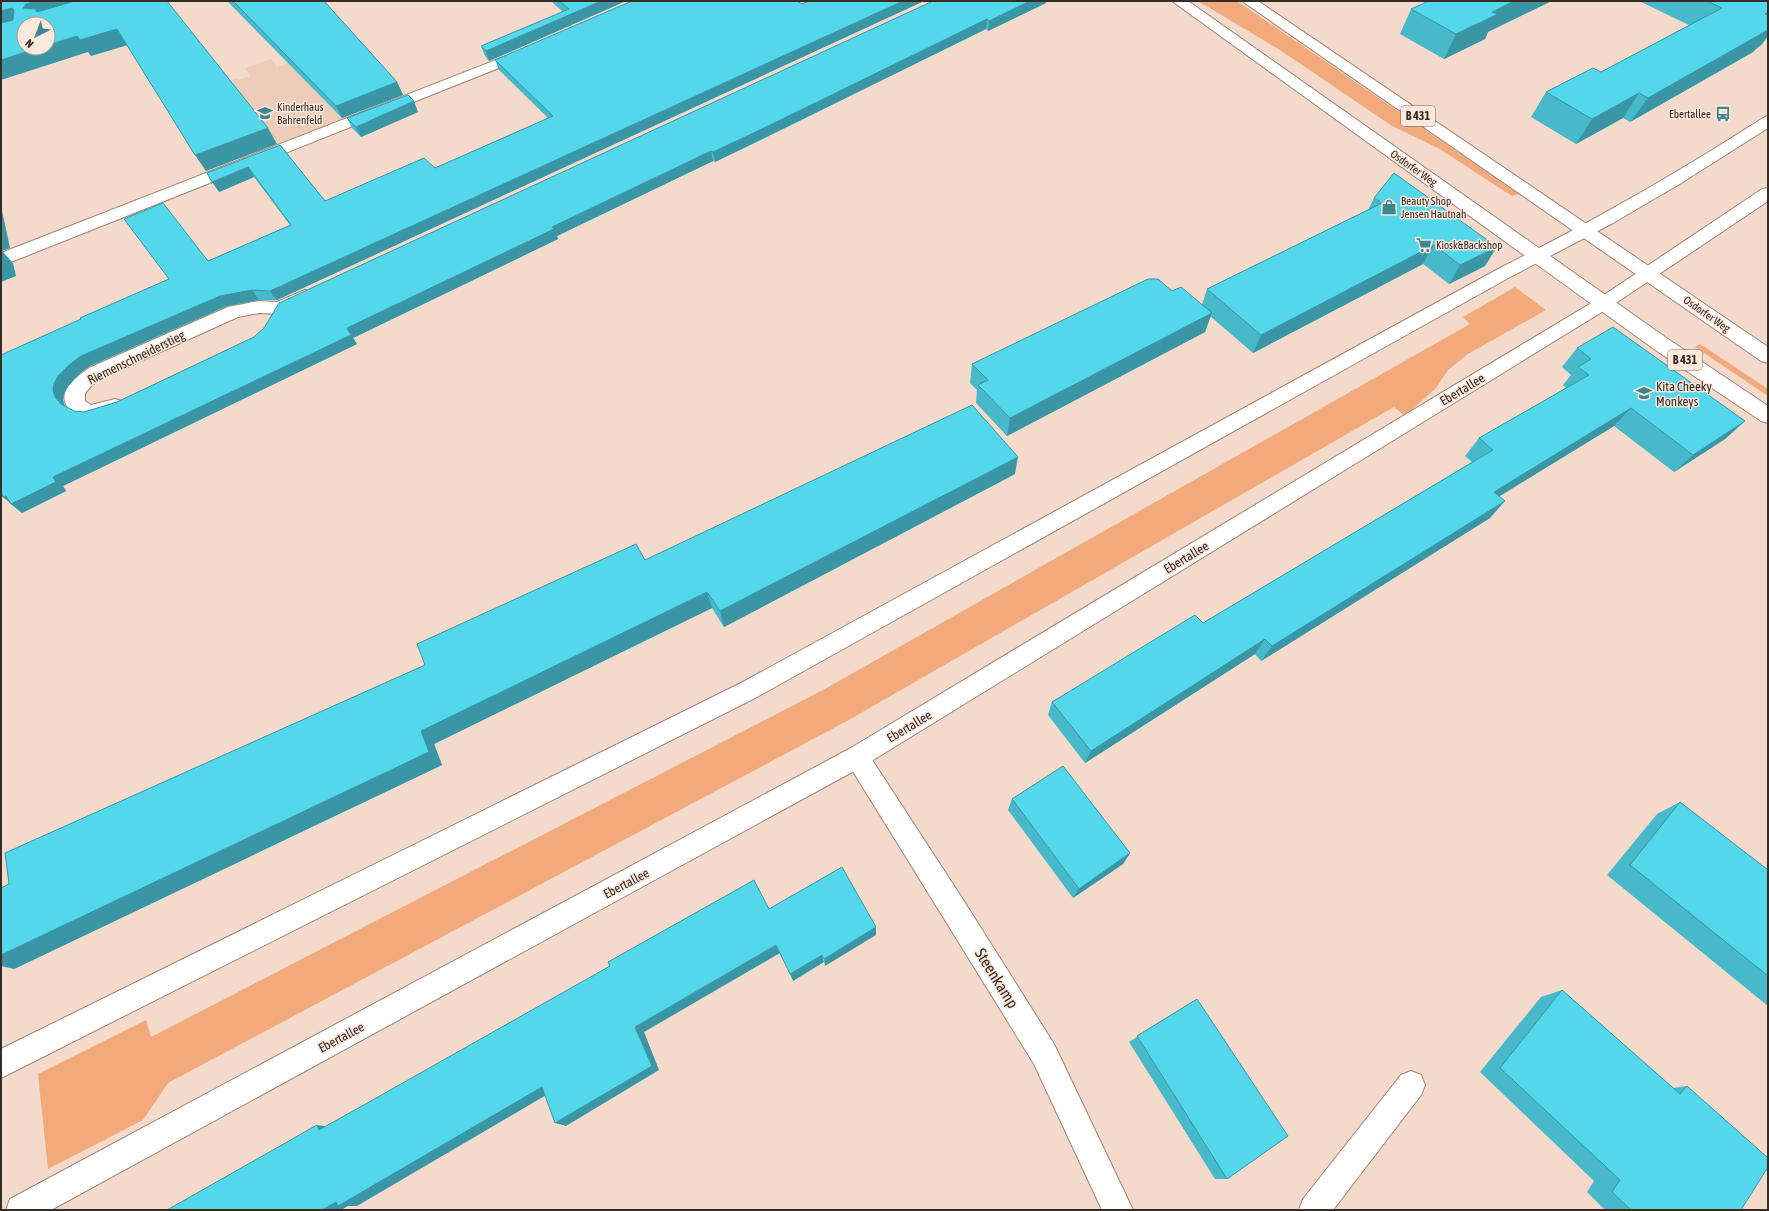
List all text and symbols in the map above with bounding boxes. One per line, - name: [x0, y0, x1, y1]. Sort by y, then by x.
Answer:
- north arrow: [16, 16, 56, 56]
- text: N: [23, 37, 36, 50]
- place label: Kinderhaus Bahrenfeld: [277, 101, 323, 126]
- school or university icon: Kinderhaus Bahrenfeld: [256, 104, 274, 122]
- bus stop icon: Ebertallee: [1714, 105, 1732, 123]
- road number: B 431: [1401, 106, 1435, 126]
- place label: Ebertallee: [1669, 108, 1711, 120]
- street label: Osdorfer Weg: [1388, 148, 1440, 189]
- place label: Beauty Shop Jensen Hautnah: [1401, 195, 1466, 220]
- shop icon: Beauty Shop Jensen Hautnah: [1380, 198, 1398, 216]
- supermarket icon: Kiosk&Backshop: [1415, 236, 1433, 254]
- place label: Kiosk&Backshop: [1436, 239, 1502, 251]
- street label: Osdorfer Weg: [1681, 294, 1733, 335]
- street label: Riemenschneiderstieg: [85, 327, 188, 388]
- road number: B 431: [1668, 350, 1702, 370]
- street label: Ebertallee: [1437, 370, 1487, 409]
- place label: Kita Cheeky Monkeys: [1656, 379, 1713, 409]
- school or university icon: Kita Cheeky Monkeys: [1635, 384, 1653, 402]
- street label: Ebertallee: [1161, 538, 1211, 577]
- street label: Ebertallee: [884, 707, 934, 746]
- street label: Ebertallee: [601, 865, 652, 902]
- street label: Steenkamp: [971, 945, 1022, 1012]
- street label: Ebertallee: [316, 1019, 367, 1056]

